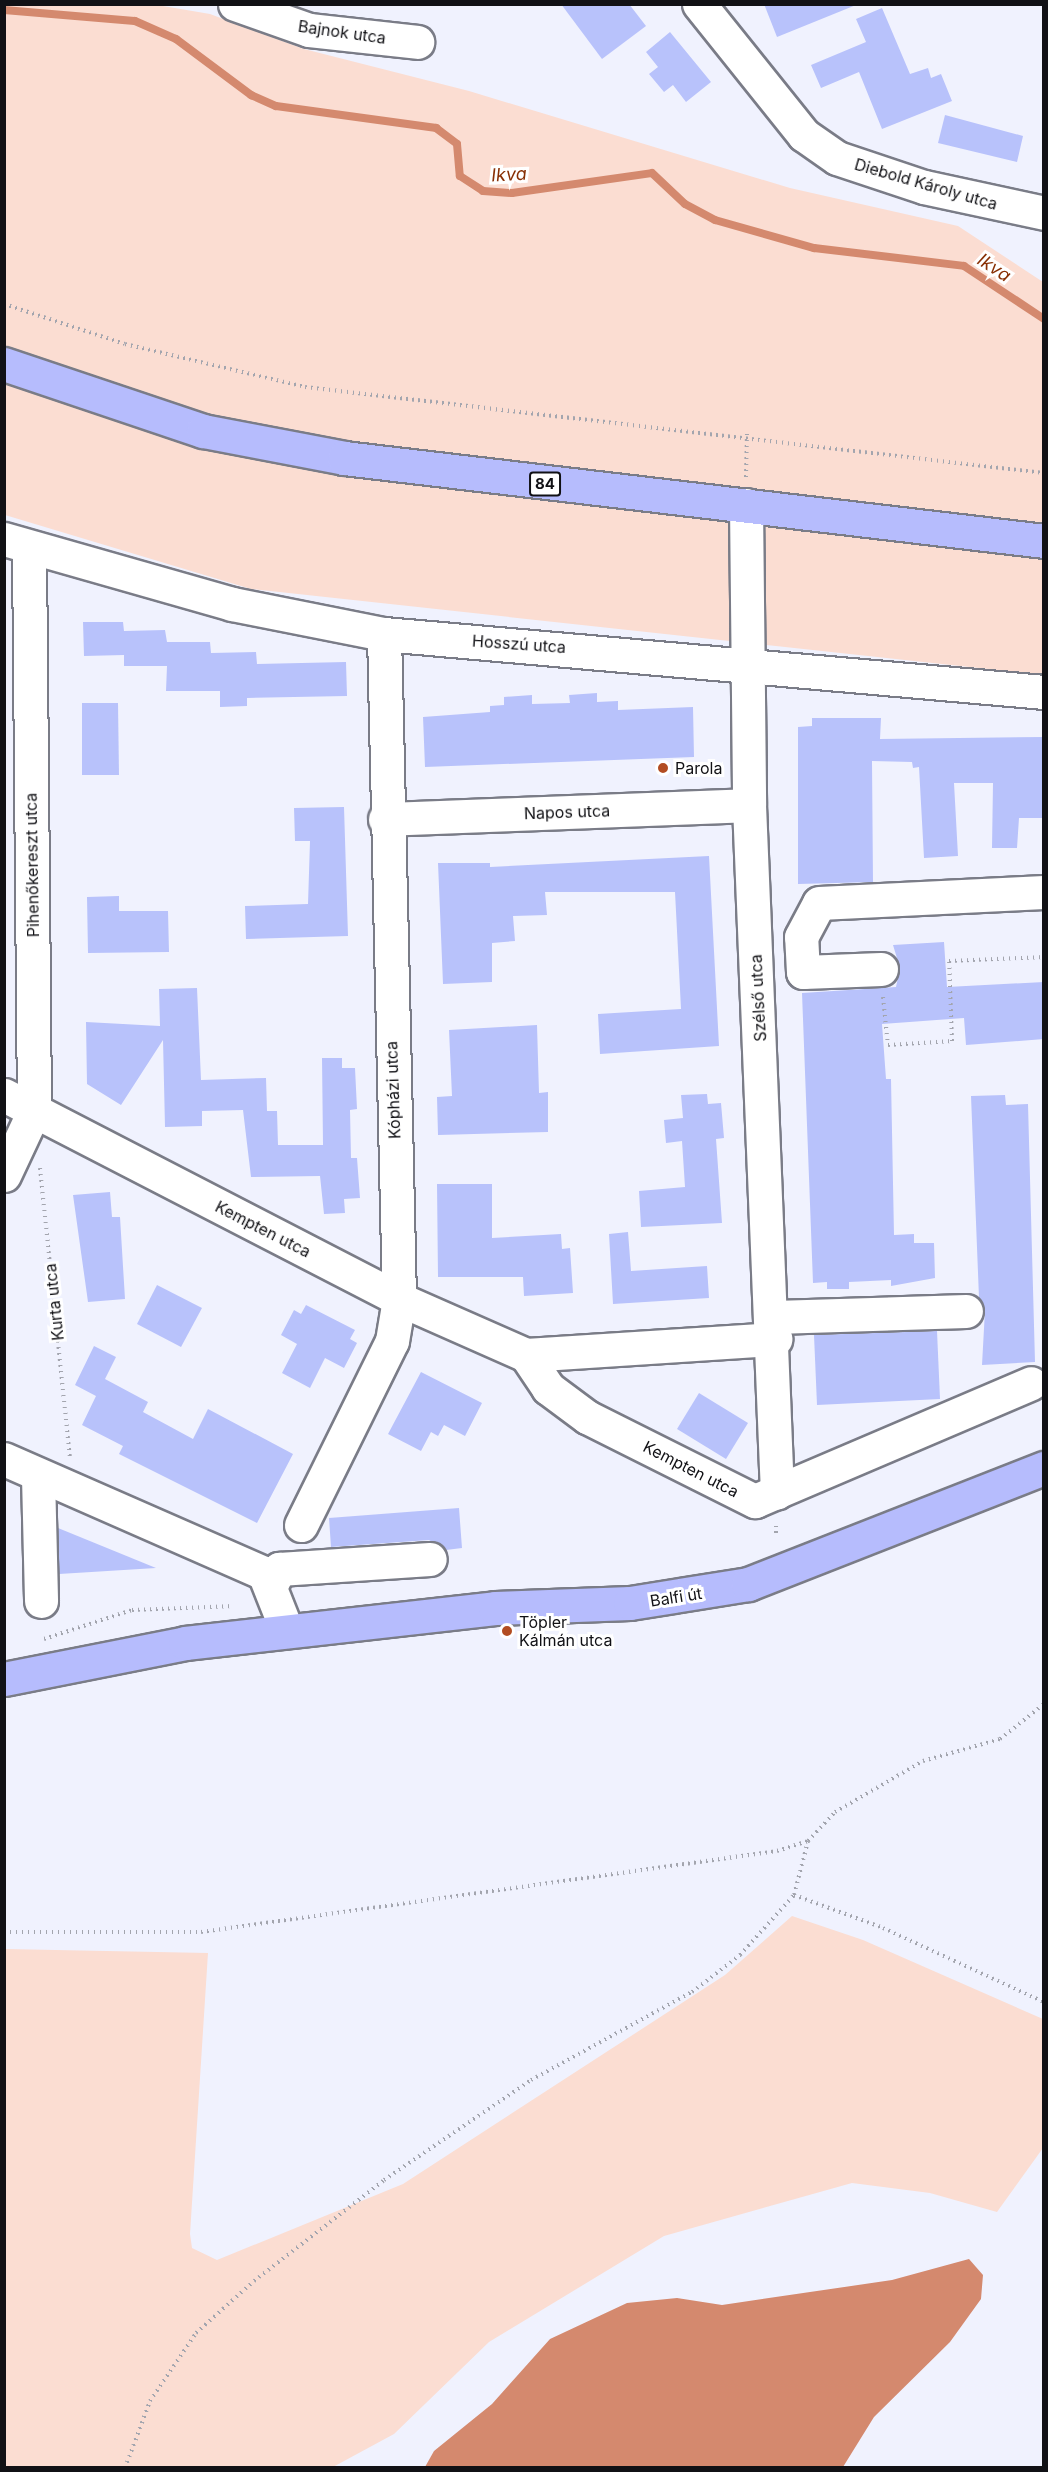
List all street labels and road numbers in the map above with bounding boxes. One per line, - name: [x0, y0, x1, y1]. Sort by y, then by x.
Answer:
- street label: Bajnok utca: [297, 16, 387, 48]
- street label: Diebold Károly utca: [852, 154, 1000, 214]
- road number: 84: [528, 472, 562, 496]
- street label: Hosszú utca: [471, 631, 567, 657]
- street label: Pihenőkereszt utca: [21, 793, 43, 937]
- street label: Napos utca: [524, 801, 610, 823]
- street label: Szélső utca: [746, 954, 770, 1042]
- street label: Kópházi utca: [382, 1041, 404, 1139]
- street label: Kempten utca: [212, 1197, 314, 1261]
- street label: Kurta utca: [40, 1262, 68, 1342]
- street label: Kempten utca: [640, 1437, 742, 1501]
- street label: Balfi út: [649, 1583, 703, 1611]

